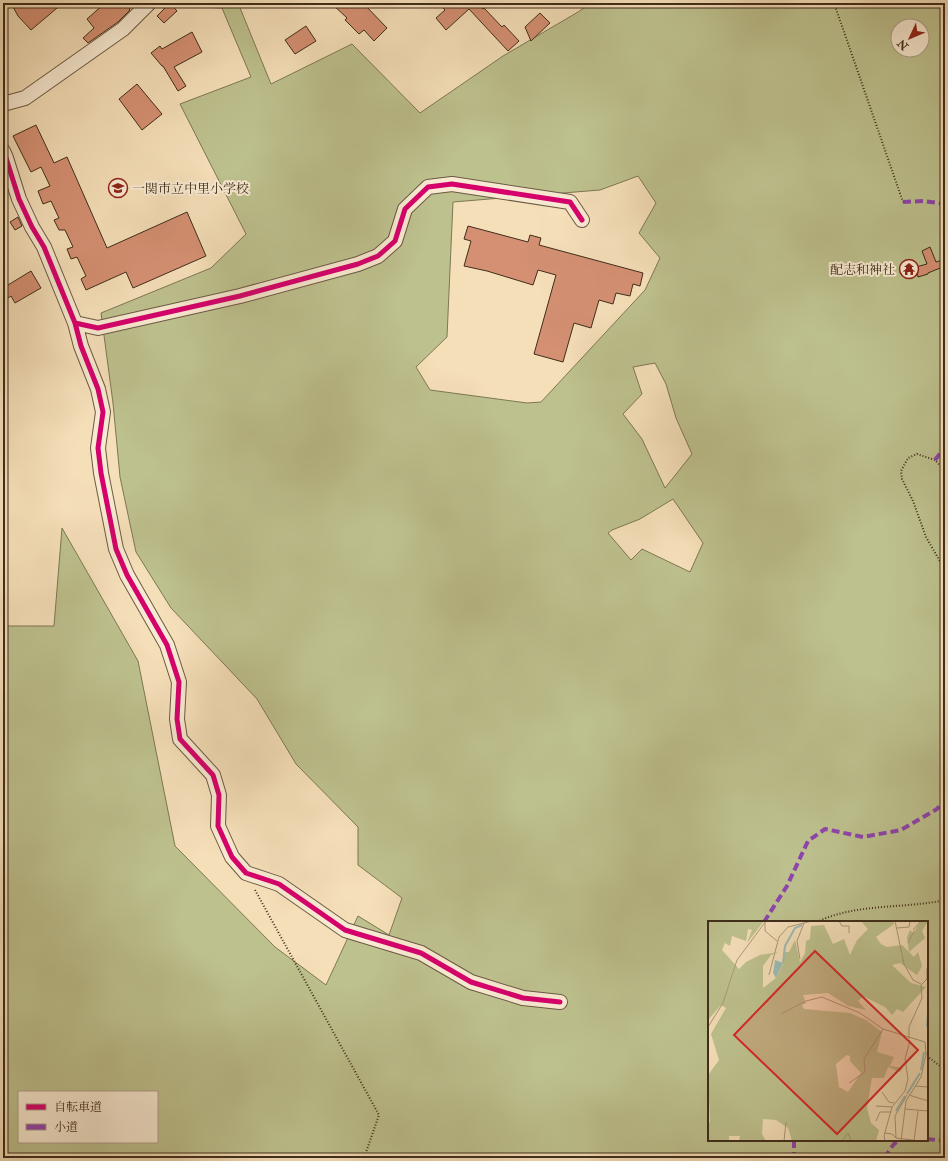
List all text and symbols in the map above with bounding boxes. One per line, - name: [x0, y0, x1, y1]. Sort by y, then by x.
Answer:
- north arrow: [890, 18, 930, 58]
- text: N: [894, 36, 912, 53]
- school or university icon: 一関市立中里小学校: [107, 177, 129, 199]
- place label: 一関市立中里小学校: [132, 181, 249, 197]
- temple icon: 配志和神社: [898, 258, 920, 280]
- place label: 配志和神社: [830, 262, 895, 278]
- inset map: [708, 921, 928, 1141]
- legend: [18, 1091, 158, 1143]
- text: 自転車道: [54, 1100, 102, 1115]
- text: 小道: [54, 1120, 78, 1135]

